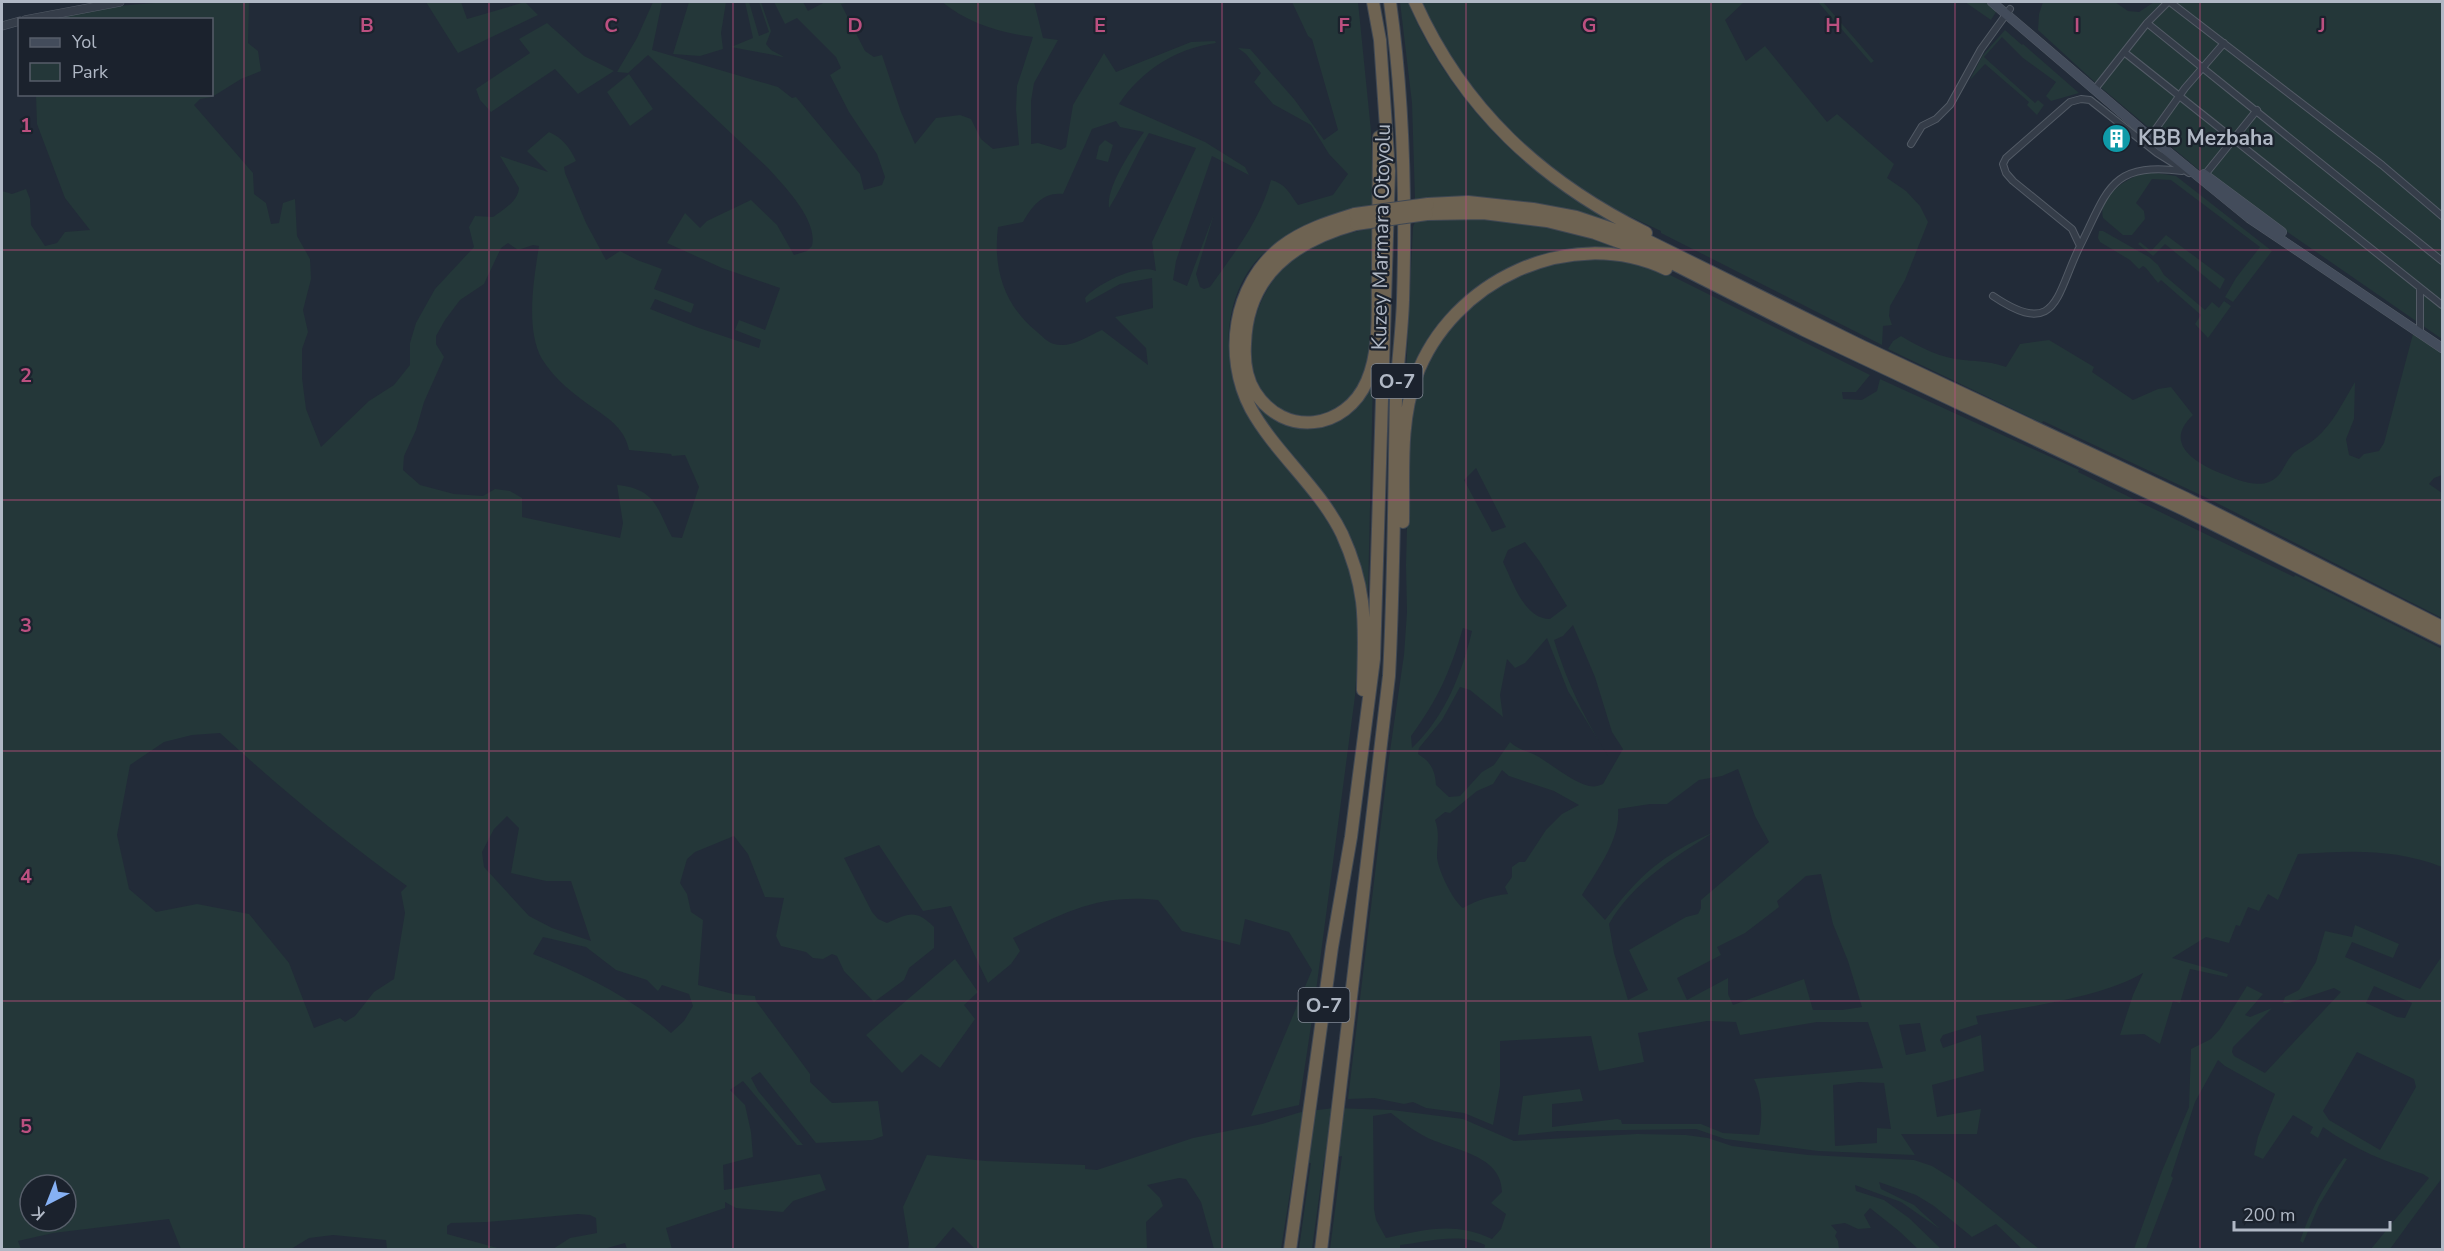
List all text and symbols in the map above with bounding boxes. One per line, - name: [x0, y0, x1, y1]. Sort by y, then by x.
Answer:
- text: B: [360, 12, 374, 39]
- text: C: [604, 12, 618, 39]
- text: D: [847, 12, 863, 39]
- text: E: [1094, 12, 1106, 39]
- text: F: [1338, 12, 1350, 39]
- text: G: [1582, 12, 1596, 39]
- text: H: [1825, 12, 1841, 39]
- text: I: [2074, 12, 2080, 39]
- text: J: [2317, 12, 2326, 39]
- legend: [18, 18, 213, 96]
- text: Yol: [71, 30, 97, 54]
- text: Park: [72, 60, 109, 84]
- text: 1: [20, 112, 32, 139]
- building icon: KBB Mezbaha: [2101, 122, 2133, 154]
- street label: Kuzey Marmara Otoyolu: [1365, 124, 1397, 350]
- place label: KBB Mezbaha: [2138, 124, 2274, 152]
- text: 2: [20, 362, 32, 389]
- road number: O-7: [1372, 364, 1422, 398]
- text: 3: [20, 612, 32, 639]
- text: 4: [20, 863, 32, 890]
- road number: O-7: [1298, 988, 1350, 1022]
- text: 5: [20, 1113, 32, 1140]
- north arrow: [18, 1173, 78, 1233]
- scale bar: [2234, 1194, 2390, 1232]
- text: K: [26, 1201, 50, 1225]
- text: 200 m: [2243, 1203, 2295, 1227]

